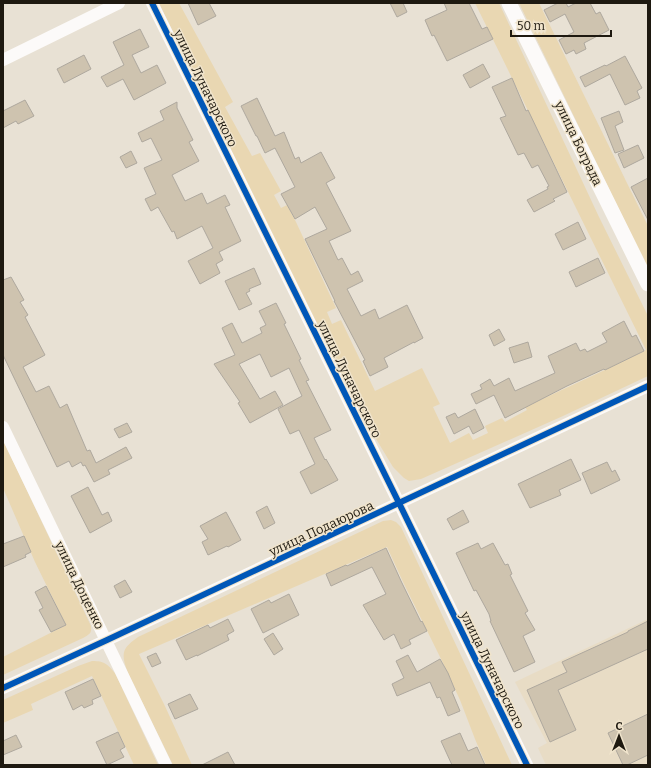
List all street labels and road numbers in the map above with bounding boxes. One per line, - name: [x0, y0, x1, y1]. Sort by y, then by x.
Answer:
- street label: улица Луначарского: [170, 26, 241, 149]
- street label: улица Бограда: [551, 98, 606, 188]
- street label: улица Луначарского: [314, 317, 385, 440]
- street label: улица Подаюрова: [266, 498, 376, 560]
- street label: улица Доценко: [51, 538, 107, 632]
- street label: улица Луначарского: [457, 608, 528, 731]

